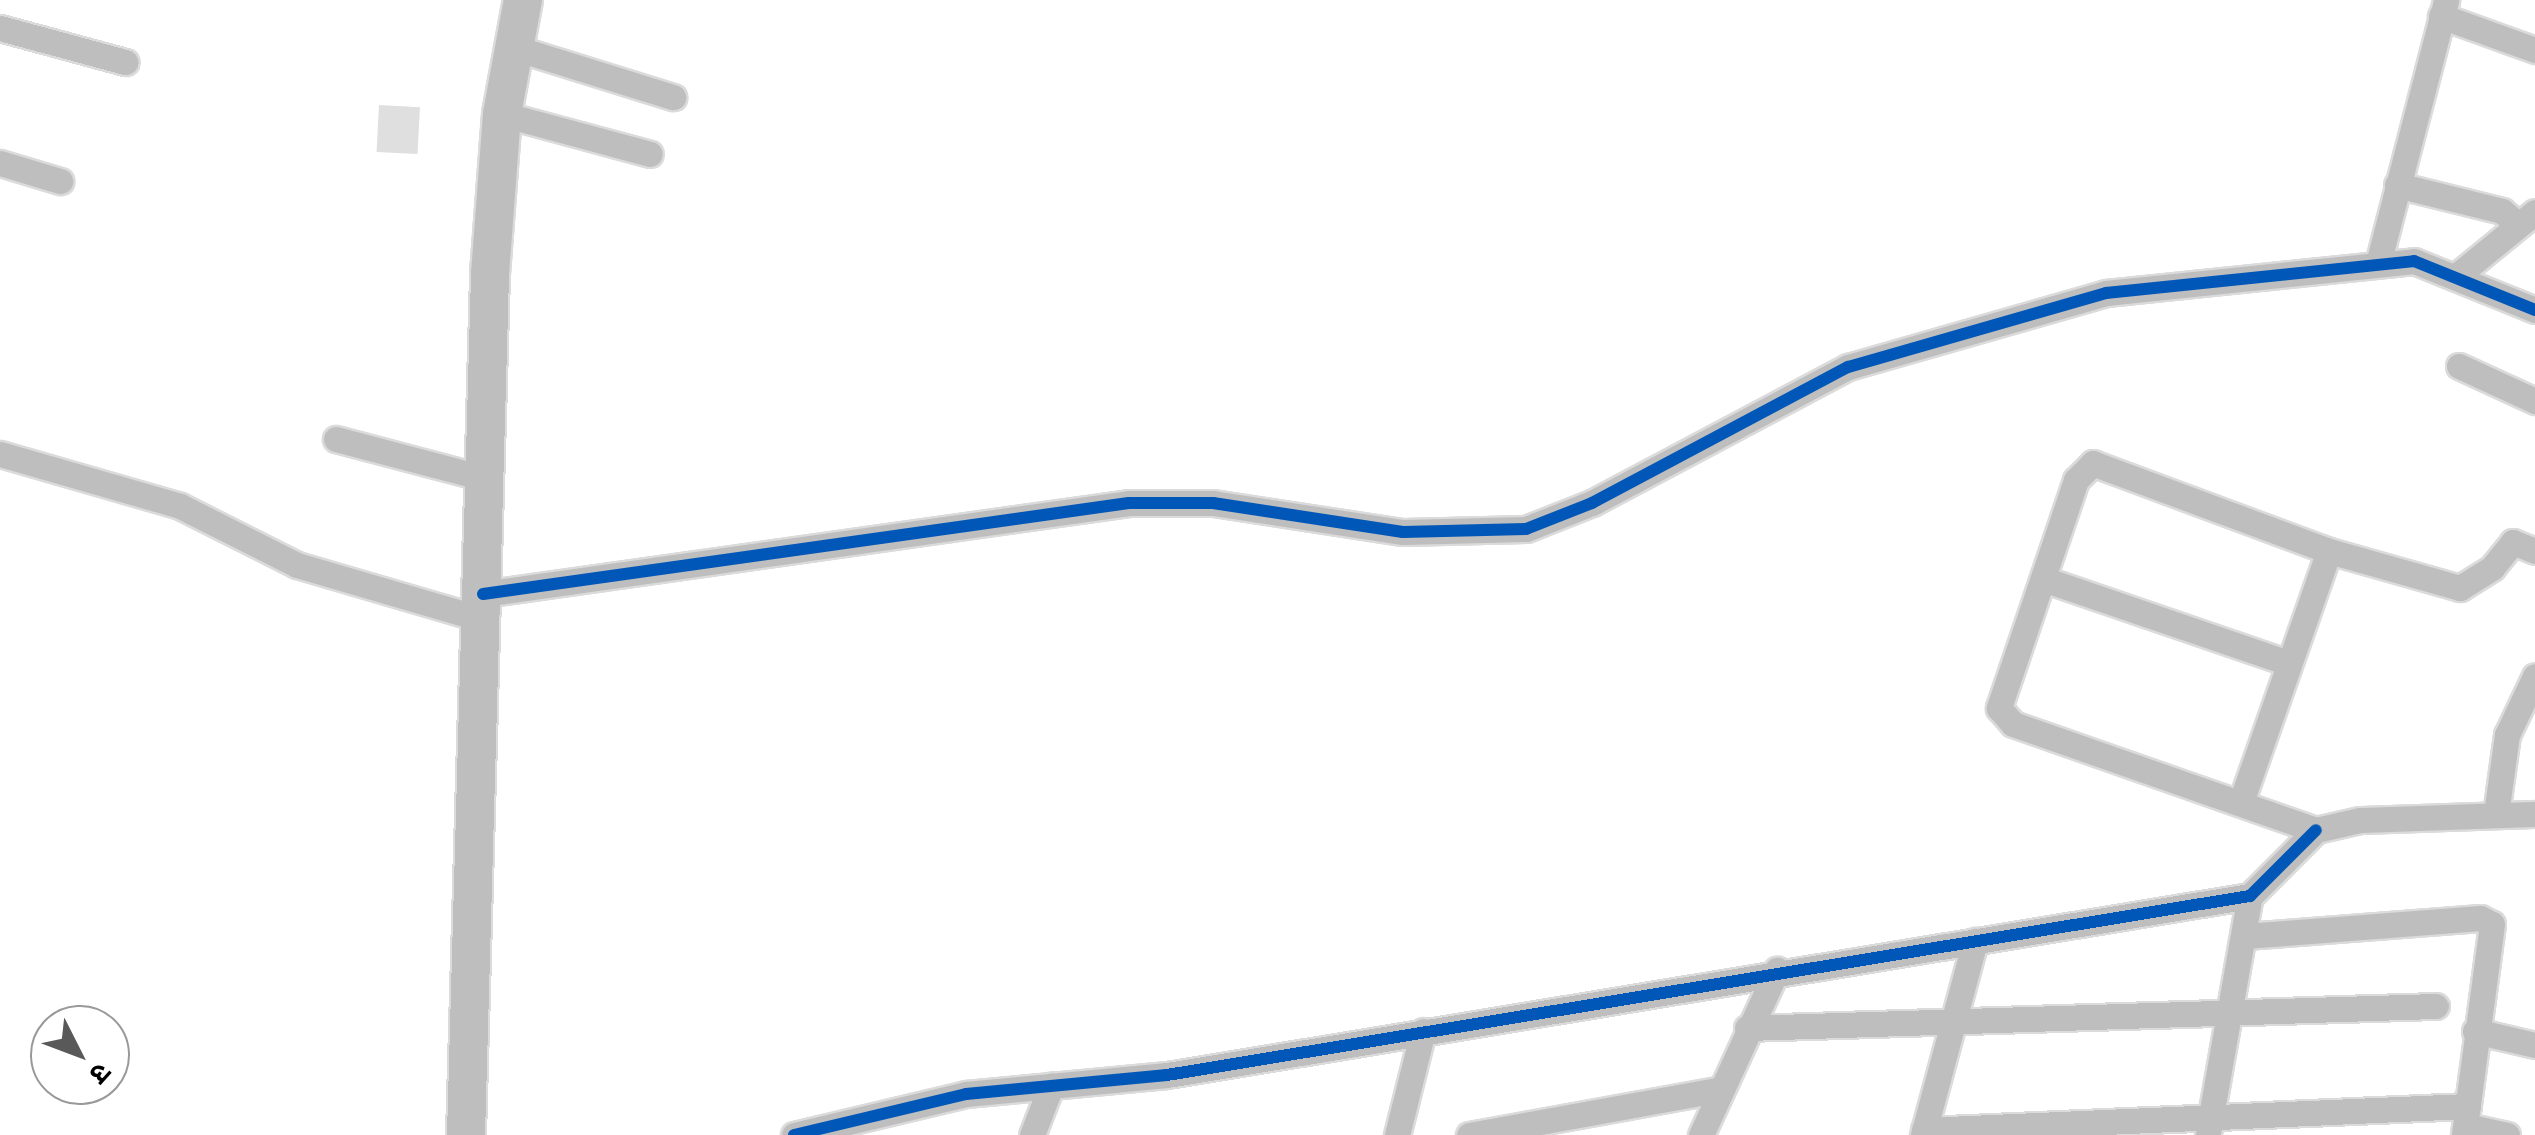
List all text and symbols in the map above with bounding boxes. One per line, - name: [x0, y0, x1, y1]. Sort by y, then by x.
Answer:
- north arrow: [30, 1005, 130, 1105]
- text: उ: [82, 1056, 120, 1092]

